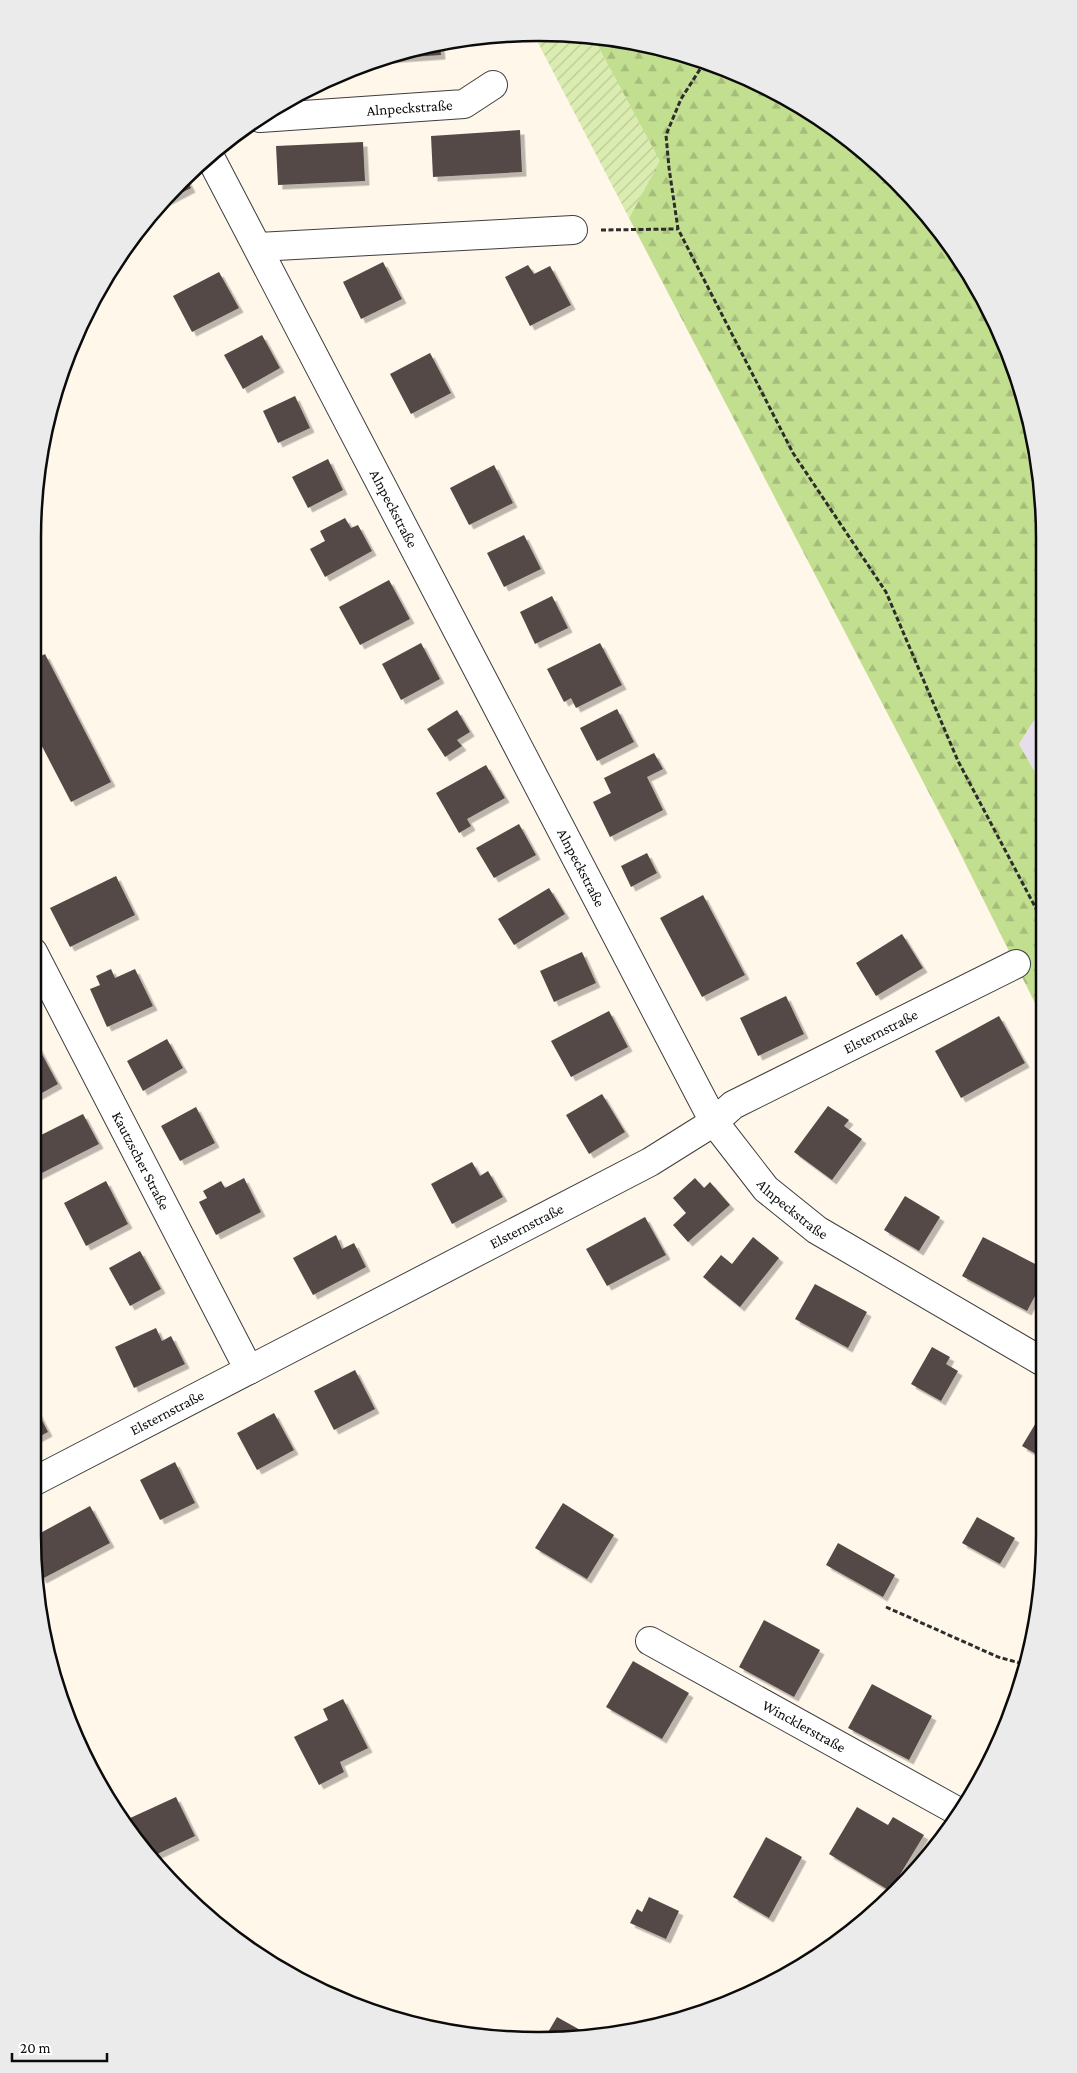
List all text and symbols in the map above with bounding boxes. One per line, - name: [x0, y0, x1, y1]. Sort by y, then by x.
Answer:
- street label: Alnpeckstraße: [366, 97, 454, 119]
- street label: Alnpeckstraße: [367, 467, 421, 551]
- street label: Alnpeckstraße: [554, 826, 608, 910]
- street label: Elsternstraße: [841, 1006, 921, 1057]
- street label: Kautzscher Straße: [109, 1109, 173, 1213]
- street label: Alnpeckstraße: [754, 1176, 831, 1243]
- street label: Elsternstraße: [487, 1200, 566, 1252]
- street label: Elsternstraße: [128, 1387, 207, 1438]
- street label: Wincklerstraße: [760, 1697, 849, 1756]
- scale bar: [12, 2030, 108, 2062]
- text: 20 m: [20, 2040, 51, 2056]

